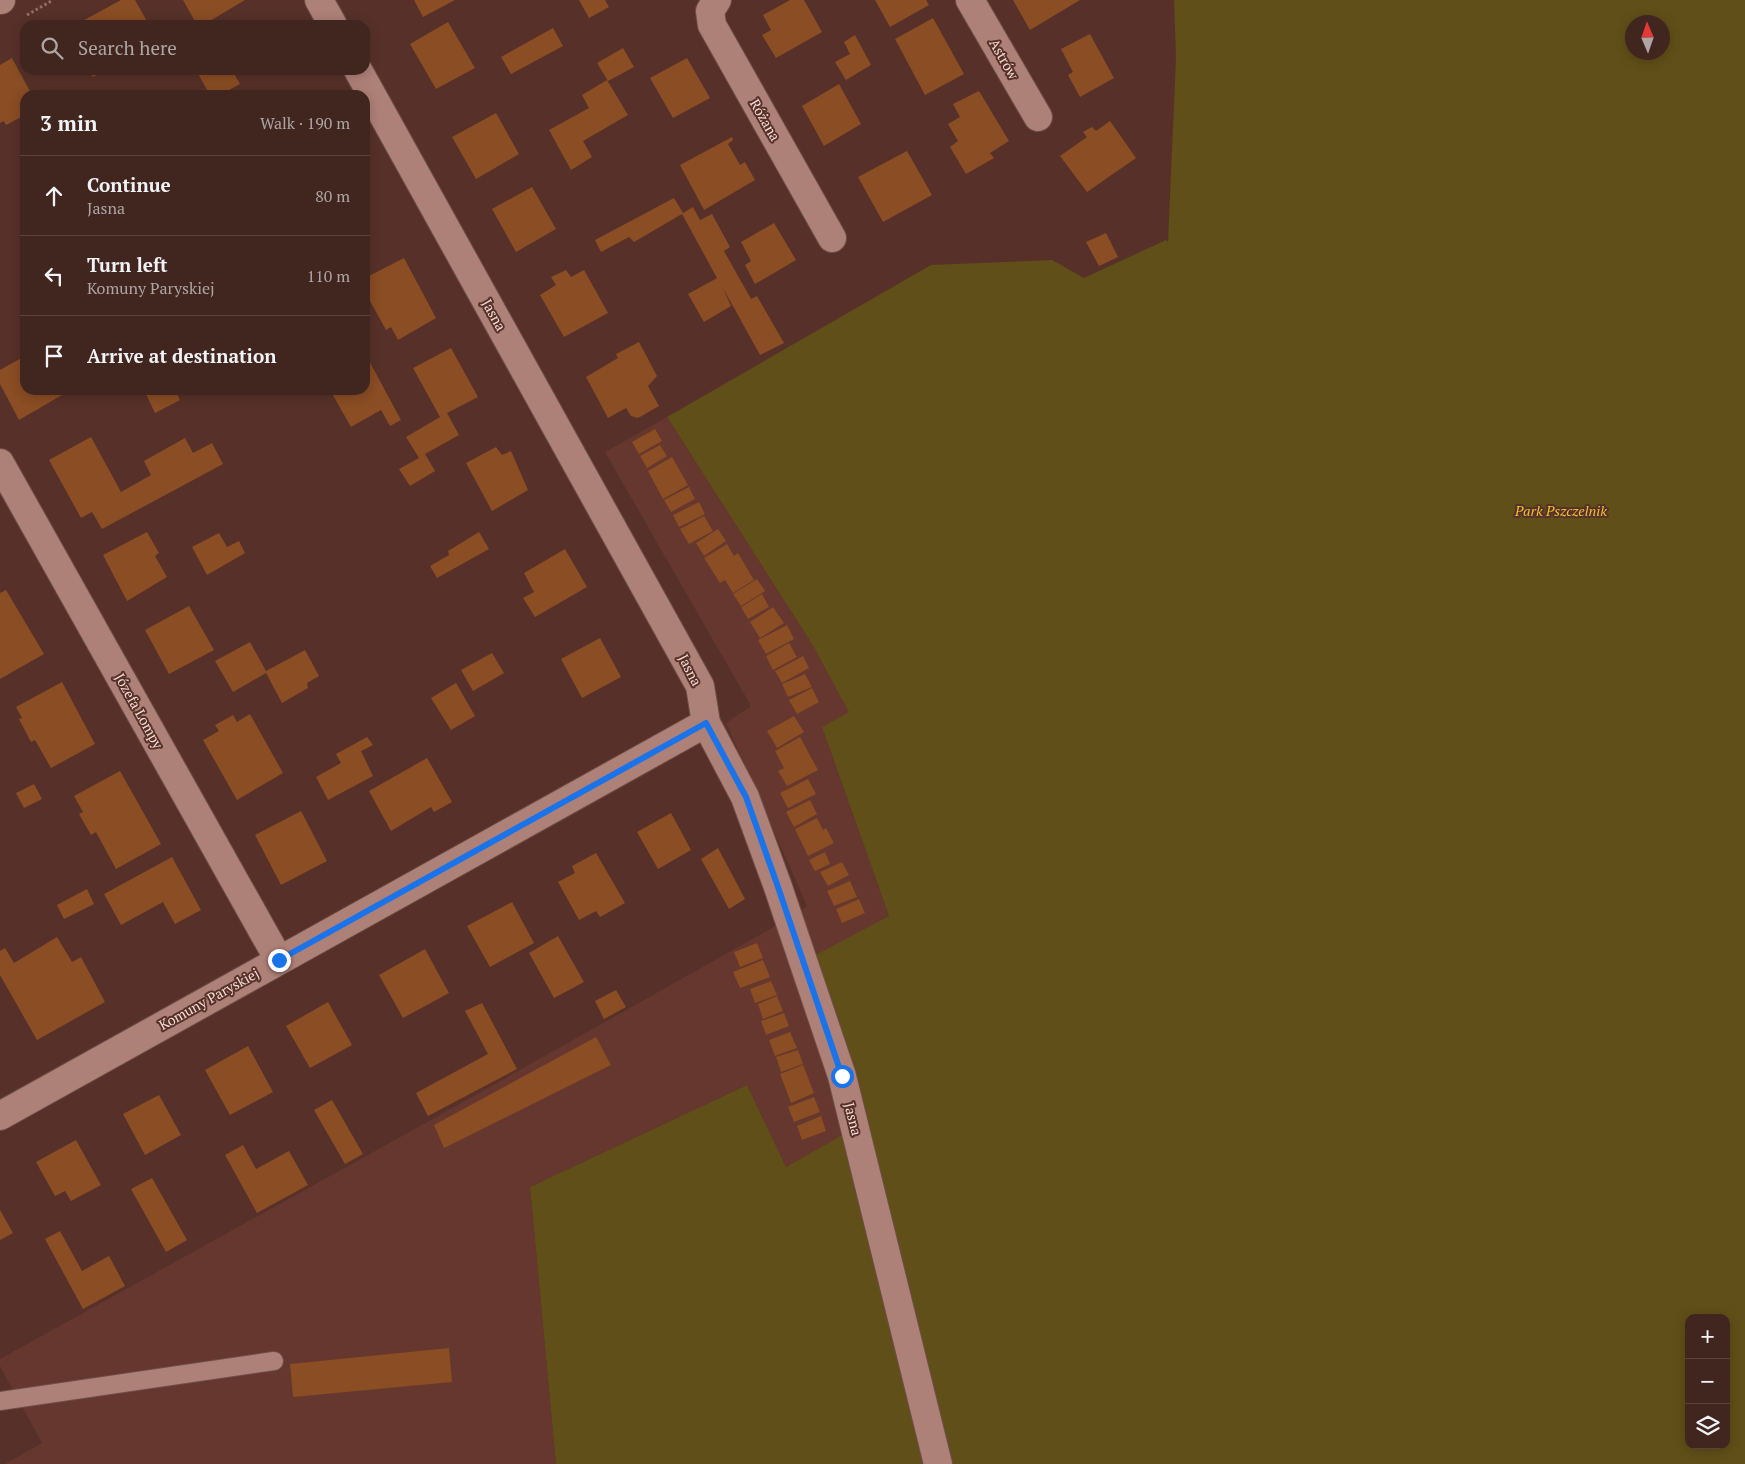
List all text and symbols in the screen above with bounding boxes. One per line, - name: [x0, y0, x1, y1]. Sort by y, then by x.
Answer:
- north arrow: [1625, 15, 1670, 60]
- search box: [20, 20, 370, 75]
- icon: search: [38, 34, 66, 62]
- text: Search here: [78, 35, 177, 60]
- street label: Astrów: [985, 35, 1024, 83]
- street label: Różana: [746, 95, 785, 144]
- text: 3 min: [40, 109, 97, 137]
- text: Walk · 190 m: [260, 112, 350, 134]
- text: Continue: [87, 172, 171, 197]
- icon: ahead: [40, 182, 68, 210]
- text: 80 m: [315, 185, 350, 207]
- text: Jasna: [87, 197, 125, 219]
- text: Turn left: [87, 252, 168, 277]
- icon: left: [40, 262, 68, 290]
- text: 110 m: [307, 265, 350, 287]
- text: Komuny Paryskiej: [87, 277, 215, 299]
- street label: Jasna: [478, 296, 511, 334]
- icon: arrive: [40, 342, 68, 370]
- text: Arrive at destination: [87, 343, 276, 368]
- park label: Park Pszczelnik: [1514, 501, 1607, 520]
- street label: Jasna: [674, 651, 706, 689]
- street label: Józefa Lompy: [111, 670, 168, 753]
- route end: [268, 949, 291, 972]
- street label: Komuny Paryskiej: [155, 963, 262, 1034]
- route start: [831, 1065, 854, 1088]
- street label: Jasna: [840, 1100, 867, 1137]
- map controls: [1685, 1314, 1730, 1449]
- button: +: [1685, 1314, 1730, 1359]
- button: −: [1685, 1359, 1730, 1404]
- button: layers: [1685, 1404, 1730, 1449]

